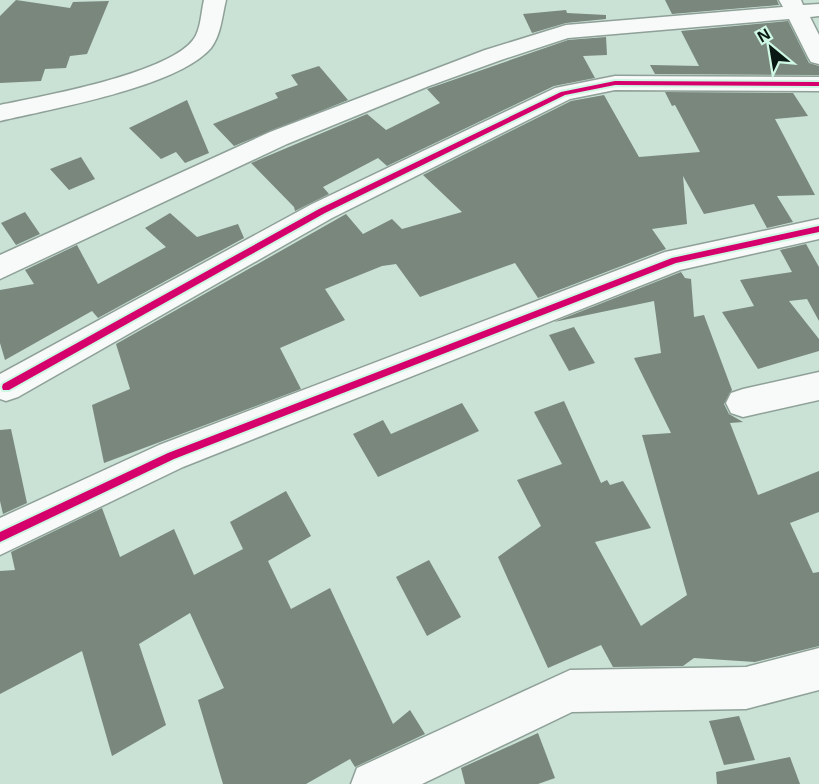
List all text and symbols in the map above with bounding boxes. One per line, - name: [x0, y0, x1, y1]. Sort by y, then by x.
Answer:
- north arrow: [741, 18, 801, 78]
- text: N: [754, 25, 773, 46]

